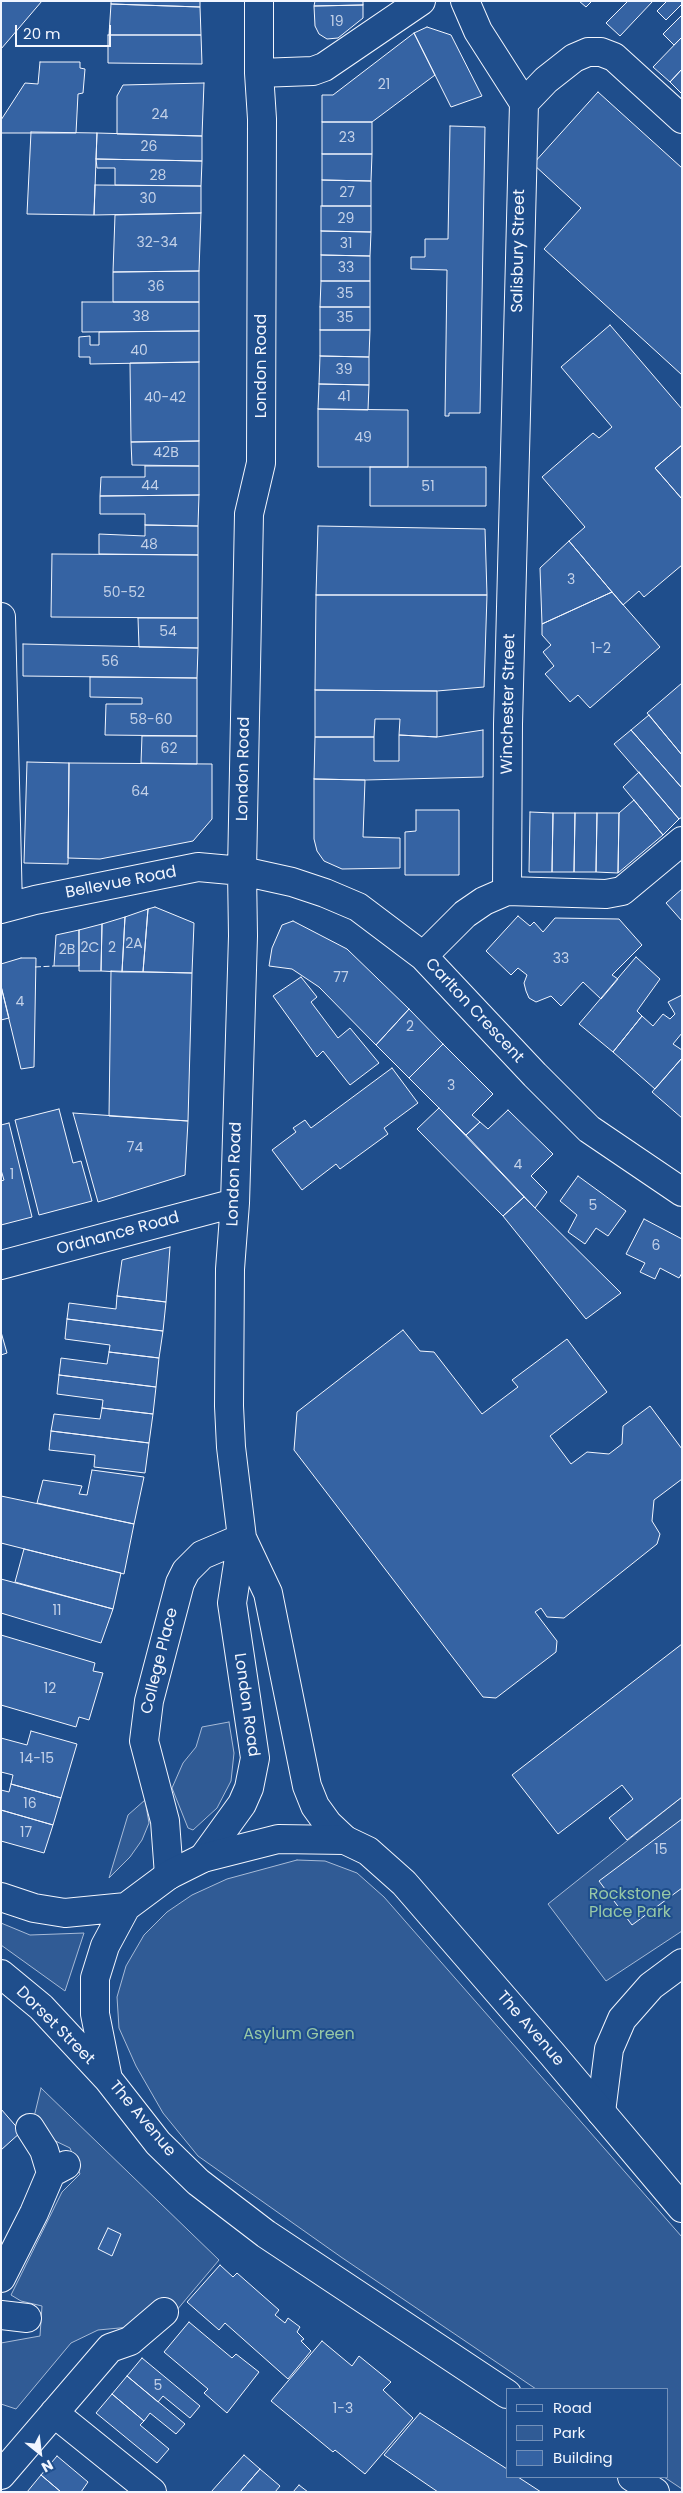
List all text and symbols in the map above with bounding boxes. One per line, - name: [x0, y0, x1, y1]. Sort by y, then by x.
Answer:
- house number: 19: [330, 14, 344, 30]
- scale bar: [18, 15, 114, 47]
- text: 20 m: [23, 23, 61, 44]
- house number: 21: [378, 77, 390, 93]
- house number: 24: [152, 107, 168, 123]
- house number: 23: [339, 130, 355, 146]
- house number: 26: [141, 139, 157, 155]
- house number: 28: [150, 168, 166, 184]
- house number: 27: [339, 185, 355, 201]
- street label: Salisbury Street: [508, 189, 530, 313]
- house number: 30: [139, 191, 157, 207]
- house number: 29: [338, 211, 354, 227]
- house number: 32-34: [136, 235, 178, 251]
- house number: 31: [340, 236, 352, 252]
- house number: 33: [338, 260, 354, 276]
- house number: 36: [147, 279, 165, 295]
- house number: 35: [336, 286, 354, 302]
- house number: 38: [132, 309, 150, 325]
- house number: 35: [336, 310, 354, 326]
- street label: London Road: [252, 314, 272, 418]
- house number: 40: [130, 343, 148, 359]
- house number: 39: [335, 362, 353, 378]
- house number: 41: [337, 389, 351, 405]
- house number: 40-42: [144, 390, 186, 406]
- house number: 49: [354, 430, 372, 446]
- house number: 42B: [153, 445, 179, 461]
- house number: 44: [141, 478, 159, 494]
- house number: 51: [421, 479, 435, 495]
- house number: 48: [140, 537, 158, 553]
- house number: 3: [567, 572, 575, 588]
- house number: 50-52: [103, 585, 145, 601]
- house number: 54: [159, 624, 177, 640]
- street label: Winchester Street: [498, 633, 520, 775]
- house number: 1-2: [591, 641, 611, 657]
- house number: 56: [101, 654, 119, 670]
- house number: 58-60: [129, 712, 173, 728]
- street label: London Road: [233, 717, 255, 821]
- house number: 62: [161, 741, 177, 757]
- house number: 64: [131, 784, 149, 800]
- street label: Bellevue Road: [64, 863, 178, 903]
- house number: 2A: [125, 936, 143, 952]
- house number: 2C: [81, 940, 99, 956]
- house number: 2: [108, 940, 116, 956]
- house number: 2B: [59, 942, 75, 958]
- house number: 33: [553, 951, 569, 967]
- street label: Carlton Crescent: [421, 955, 527, 1067]
- house number: 77: [333, 970, 349, 986]
- house number: 4: [16, 994, 24, 1010]
- house number: 2: [406, 1019, 414, 1035]
- house number: 3: [447, 1078, 455, 1094]
- street label: London Road: [224, 1121, 246, 1227]
- house number: 74: [127, 1140, 143, 1156]
- house number: 4: [514, 1157, 522, 1173]
- house number: 1: [10, 1167, 14, 1183]
- house number: 5: [589, 1198, 597, 1214]
- street label: Ordnance Road: [55, 1208, 181, 1260]
- house number: 6: [652, 1238, 660, 1254]
- house number: 11: [53, 1603, 61, 1619]
- street label: College Place: [137, 1606, 183, 1716]
- street label: London Road: [229, 1652, 263, 1758]
- house number: 12: [44, 1681, 56, 1697]
- house number: 14-15: [20, 1751, 54, 1767]
- house number: 16: [23, 1796, 37, 1812]
- house number: 17: [20, 1825, 32, 1841]
- house number: 15: [654, 1842, 668, 1858]
- park label: Rockstone Place Park: [589, 1885, 671, 1923]
- street label: Dorset Street: [12, 1983, 98, 2069]
- street label: The Avenue: [492, 1988, 568, 2070]
- park label: Asylum Green: [243, 2025, 355, 2045]
- street label: The Avenue: [105, 2077, 179, 2161]
- house number: 5: [154, 2378, 162, 2394]
- legend: [506, 2388, 668, 2478]
- text: Road: [553, 2397, 592, 2418]
- house number: 1-3: [333, 2401, 353, 2417]
- text: Park: [553, 2422, 585, 2443]
- north arrow: [15, 2428, 65, 2478]
- text: Building: [553, 2447, 613, 2468]
- text: N: [38, 2455, 57, 2477]

